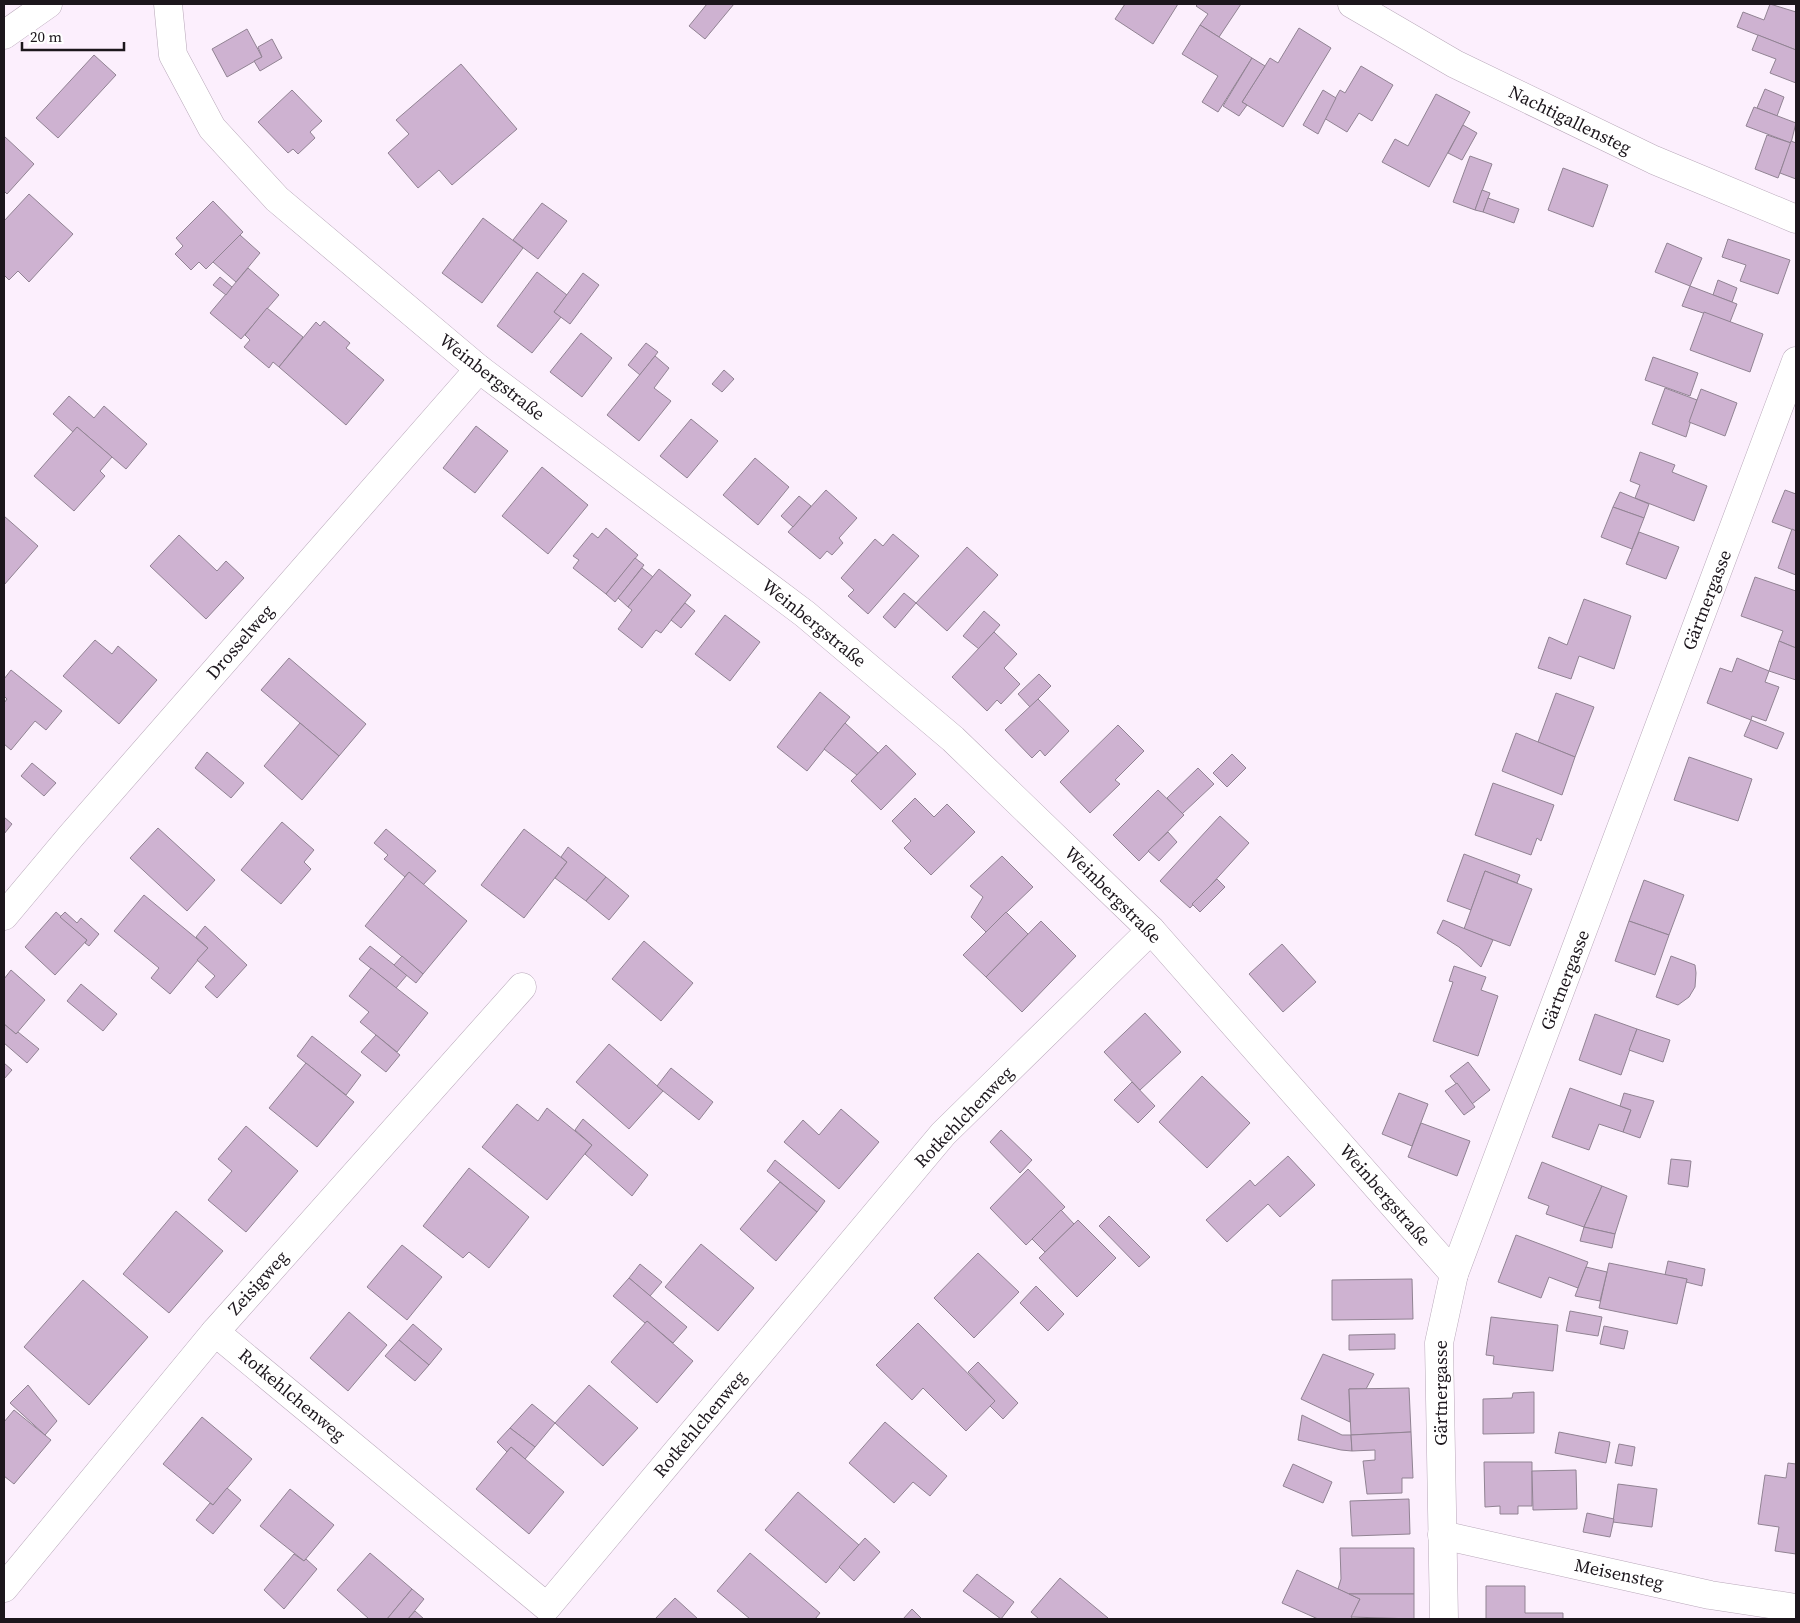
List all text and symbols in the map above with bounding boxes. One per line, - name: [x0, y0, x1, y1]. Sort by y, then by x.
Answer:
- scale bar: [22, 20, 125, 52]
- text: 20 m: [30, 26, 62, 47]
- street label: Nachtigallensteg: [1505, 79, 1636, 160]
- street label: Weinbergstraße: [434, 327, 550, 426]
- street label: Gärtnergasse: [1676, 546, 1737, 654]
- street label: Weinbergstraße: [757, 573, 872, 673]
- street label: Drosselweg: [200, 599, 279, 685]
- street label: Weinbergstraße: [1059, 841, 1167, 949]
- street label: Gärtnergasse: [1534, 926, 1595, 1034]
- street label: Rotkehlchenweg: [909, 1060, 1019, 1173]
- street label: Weinbergstraße: [1334, 1138, 1437, 1251]
- street label: Zeisigweg: [222, 1245, 293, 1320]
- street label: Gärtnergasse: [1428, 1340, 1453, 1446]
- street label: Rotkehlchenweg: [233, 1342, 351, 1447]
- street label: Rotkehlchenweg: [647, 1365, 752, 1483]
- street label: Meisensteg: [1572, 1552, 1666, 1595]

